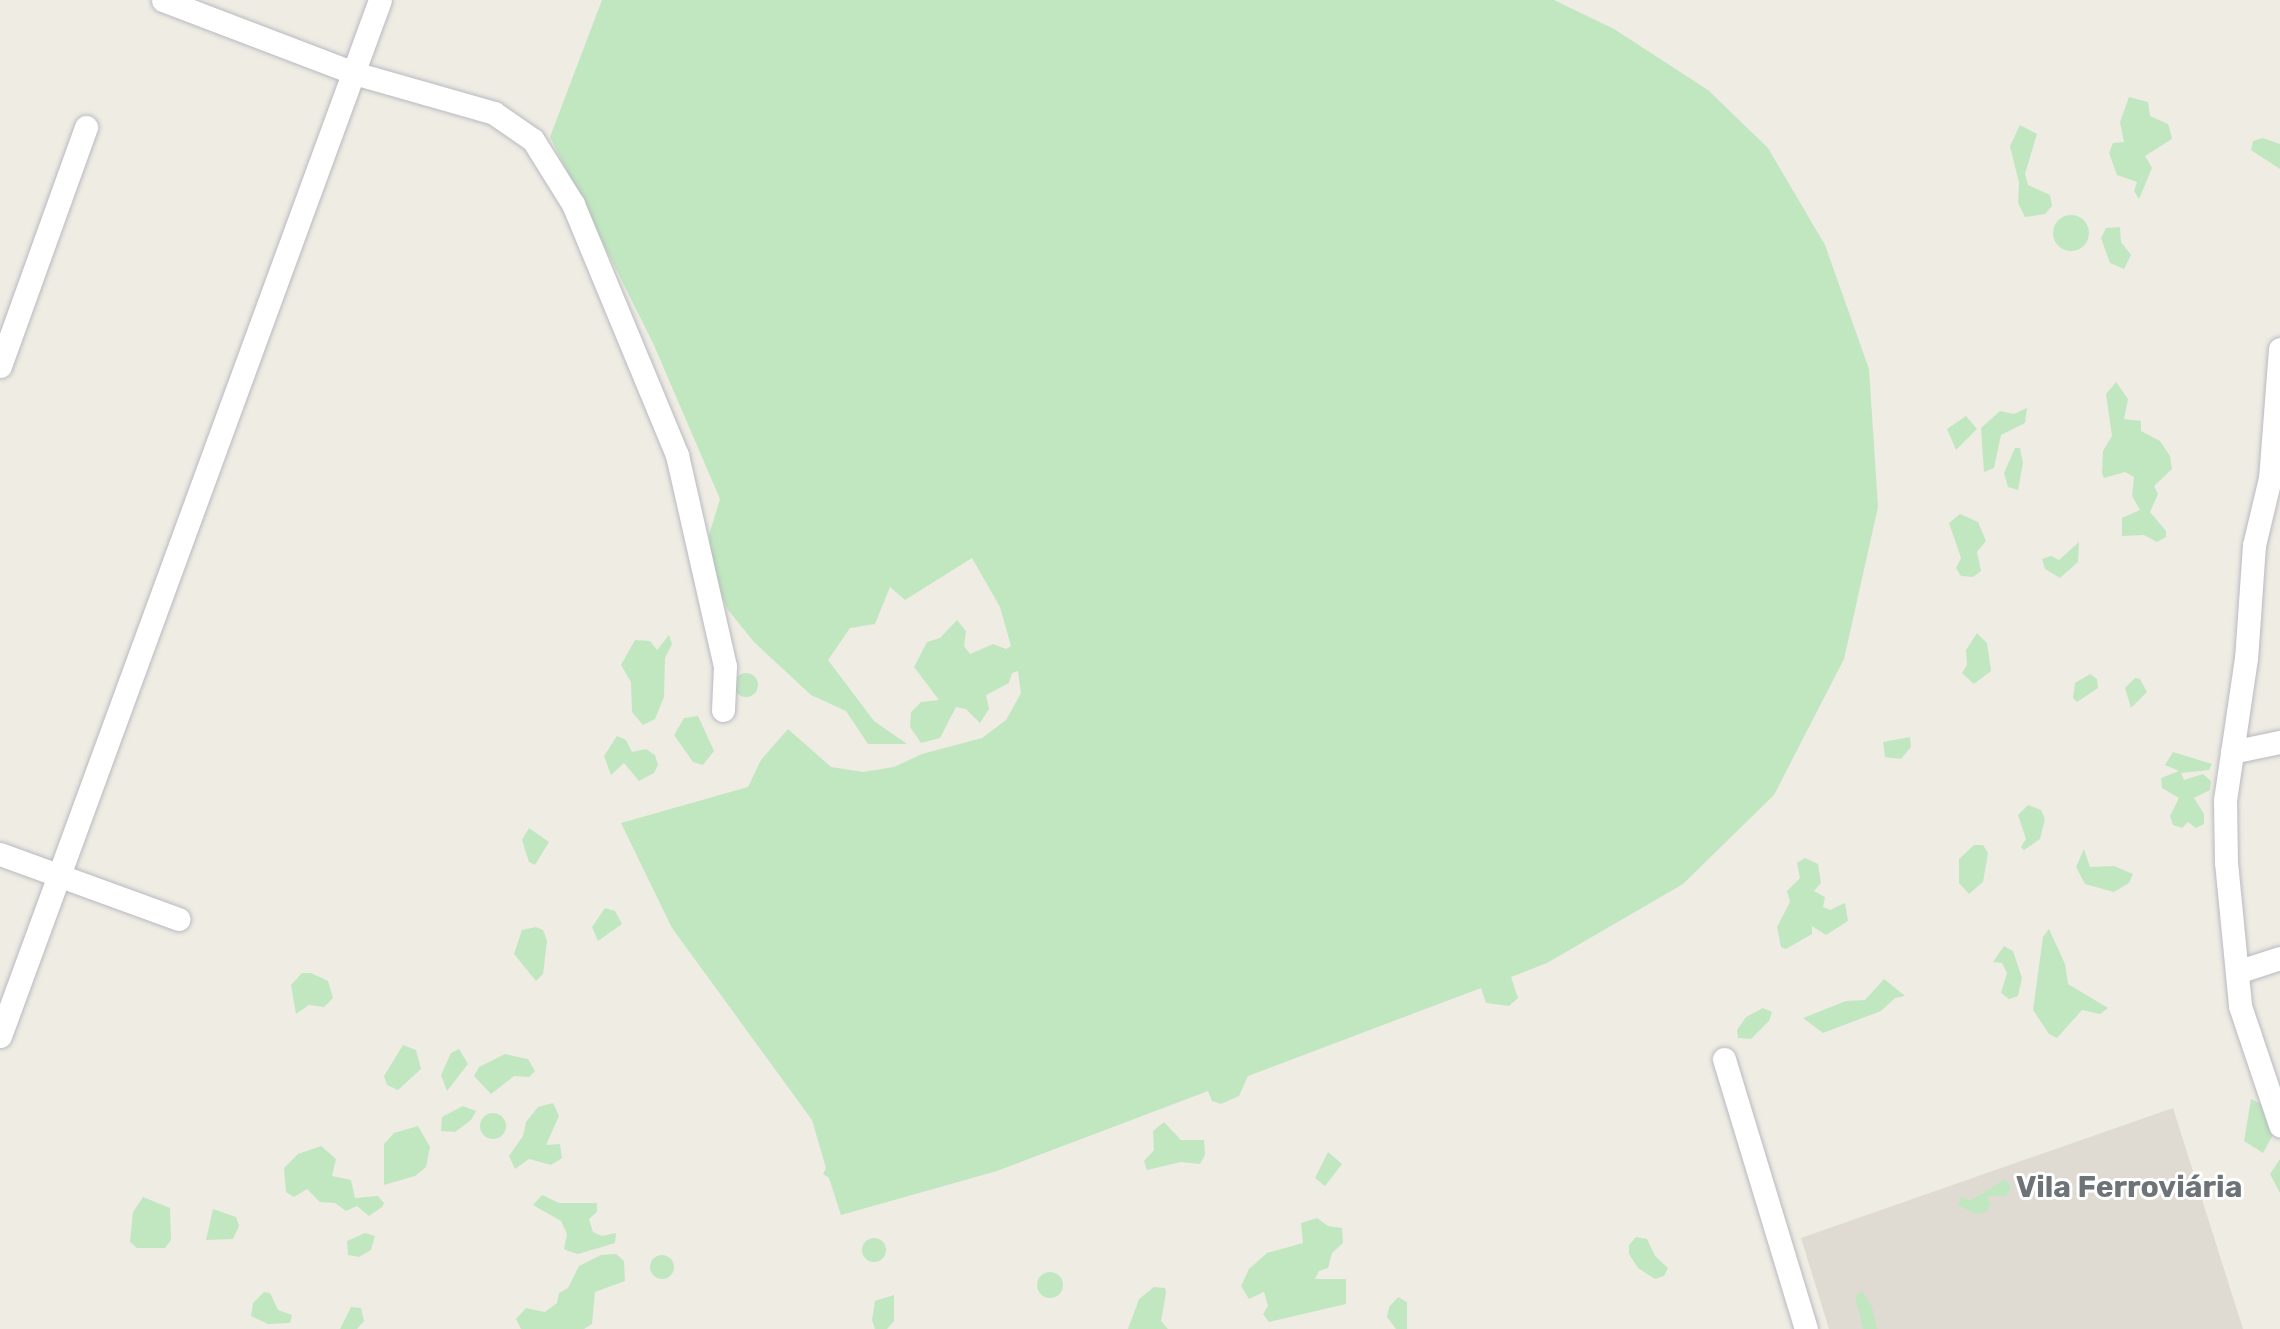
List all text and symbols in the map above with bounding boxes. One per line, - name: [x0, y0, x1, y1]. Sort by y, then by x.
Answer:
- district label: Vila Ferroviária: [2016, 1169, 2242, 1205]

